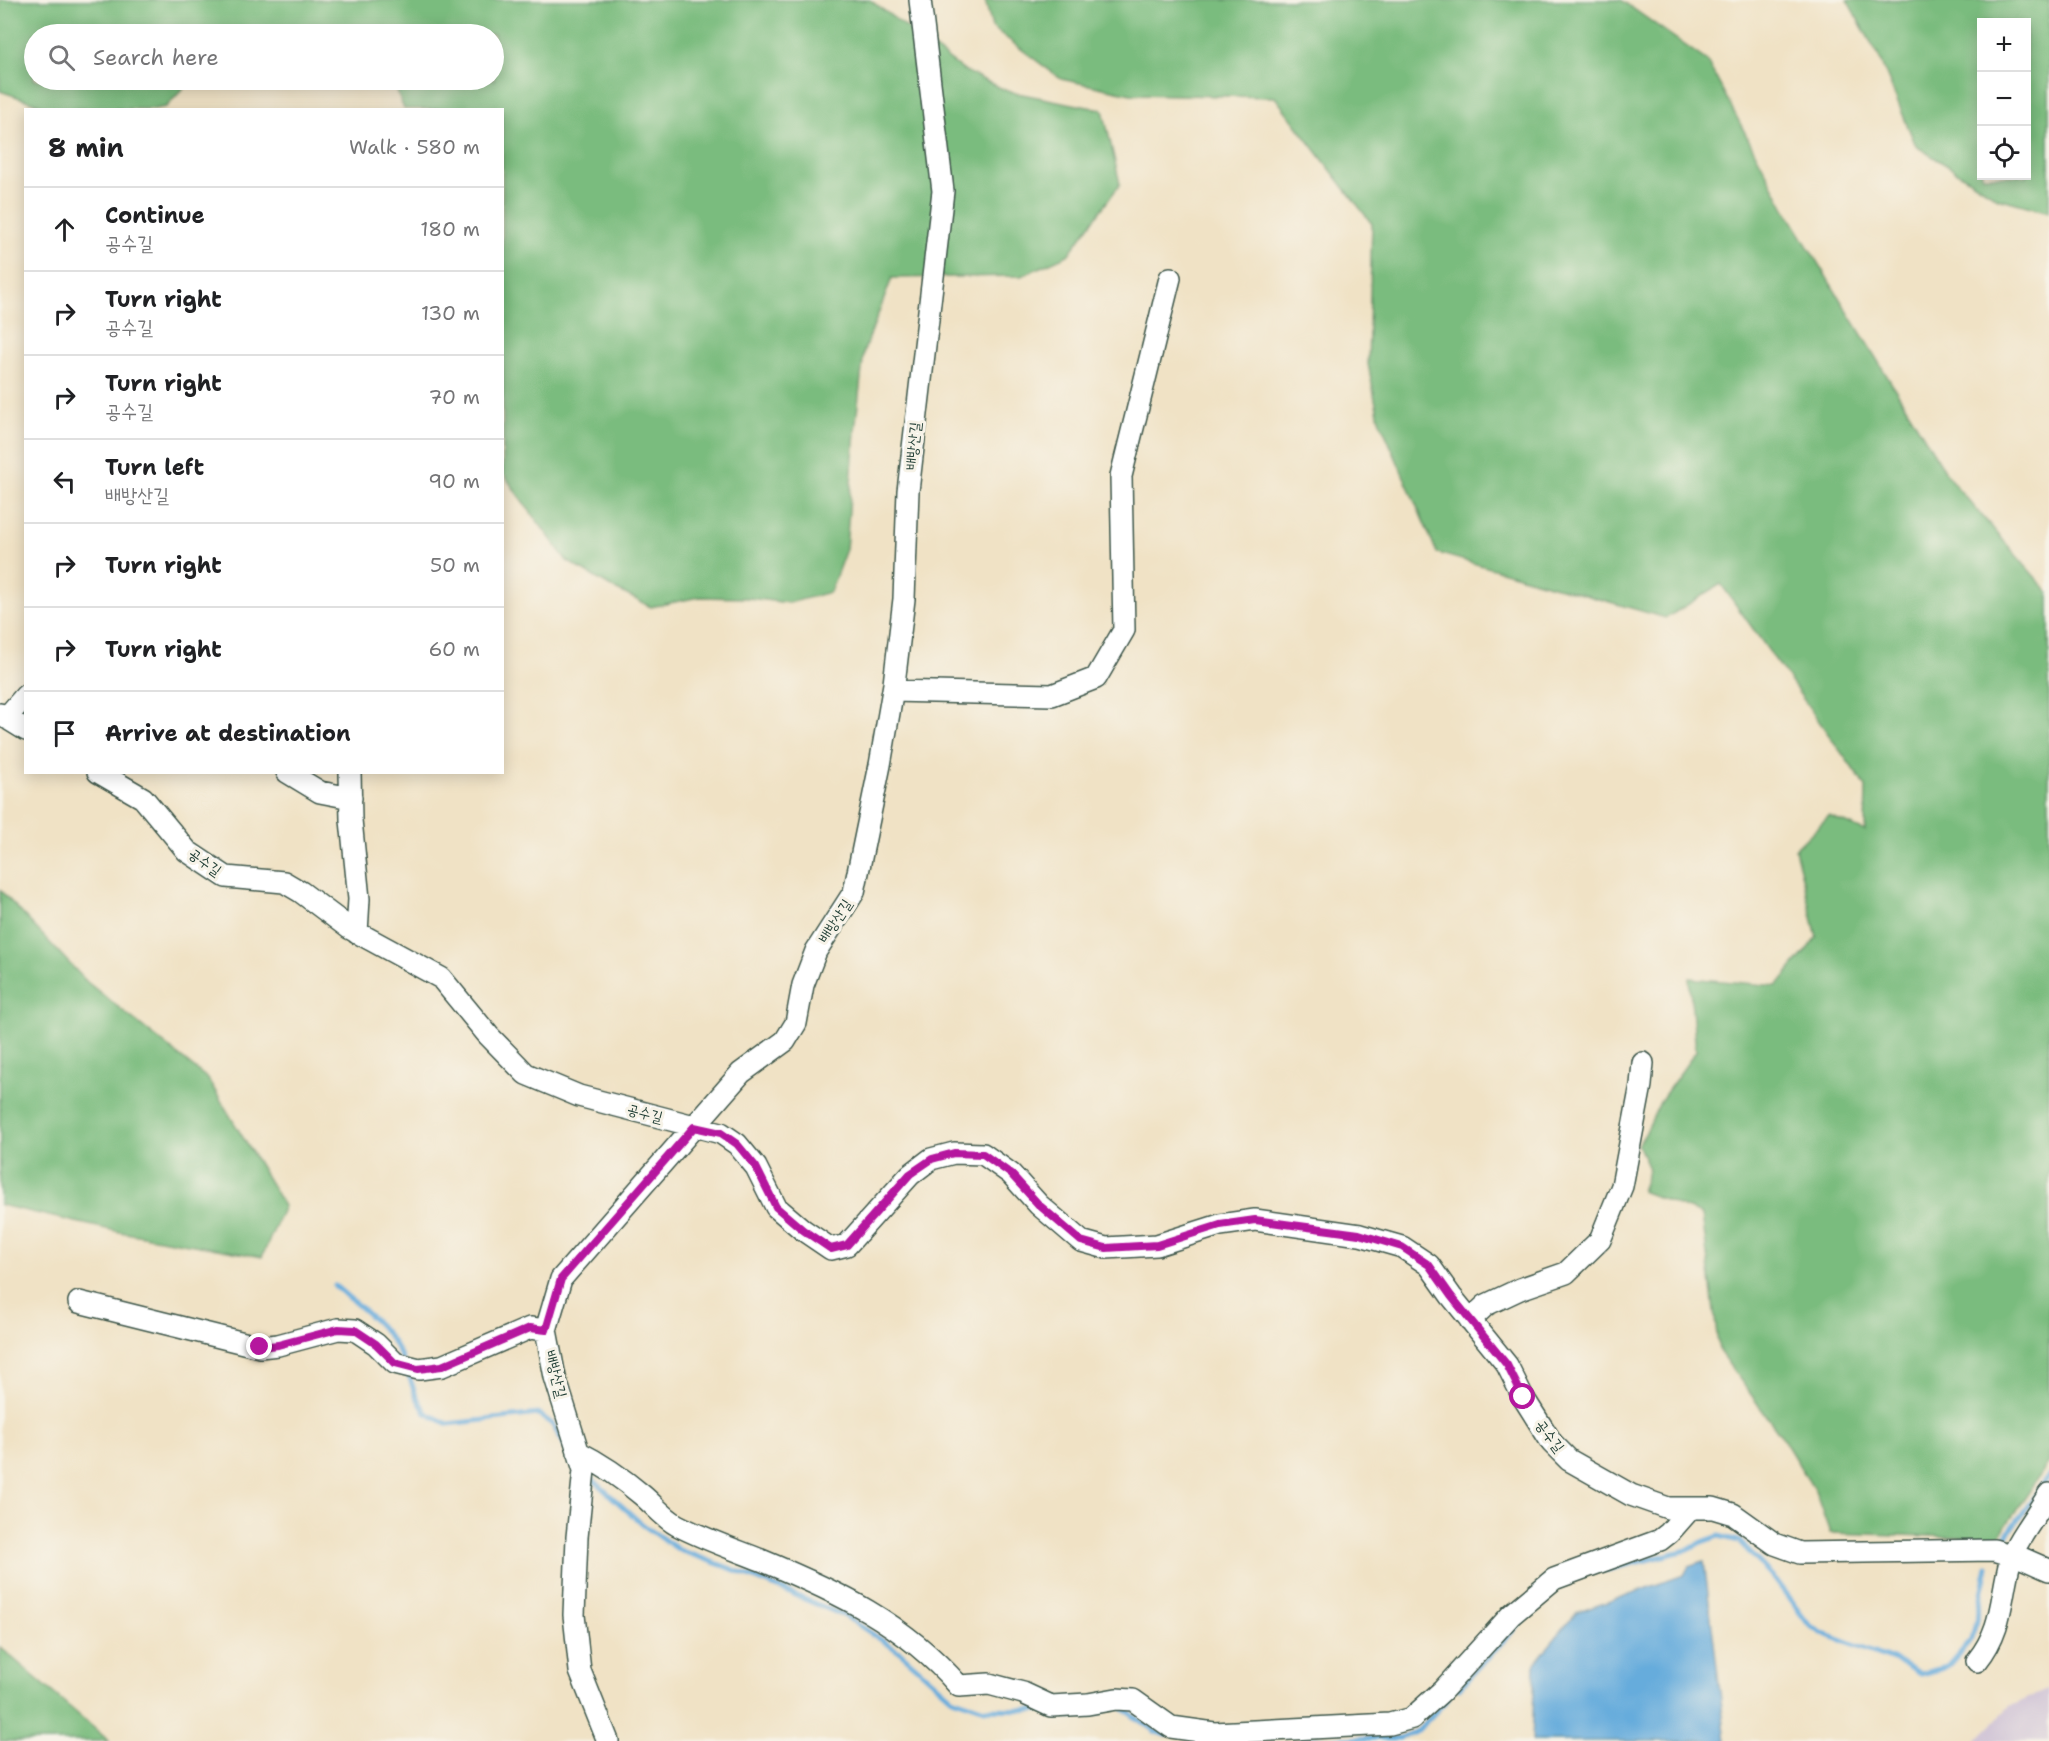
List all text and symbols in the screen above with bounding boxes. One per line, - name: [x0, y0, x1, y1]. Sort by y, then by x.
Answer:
- map controls: [1977, 18, 2031, 180]
- button: +: [1977, 18, 2031, 72]
- search box: [24, 24, 504, 90]
- icon: search: [45, 41, 78, 74]
- text: Search here: [93, 43, 219, 72]
- button: −: [1977, 72, 2031, 126]
- button: locate: [1977, 126, 2031, 180]
- text: 8 min: [48, 130, 124, 165]
- text: Walk · 580 m: [349, 134, 480, 160]
- text: Continue: [105, 201, 205, 230]
- icon: ahead: [48, 213, 81, 246]
- text: 180 m: [420, 216, 480, 242]
- text: 공수길: [105, 230, 153, 256]
- text: Turn right: [105, 285, 222, 314]
- icon: right: [48, 297, 81, 330]
- text: 130 m: [421, 300, 480, 326]
- text: 공수길: [105, 314, 153, 340]
- text: Turn right: [105, 369, 222, 398]
- icon: right: [48, 381, 81, 414]
- text: 70 m: [428, 384, 480, 410]
- text: 공수길: [105, 398, 153, 424]
- street label: 배방산길: [901, 421, 925, 471]
- text: Turn left: [105, 453, 204, 482]
- icon: left: [48, 465, 81, 498]
- text: 90 m: [428, 468, 480, 494]
- text: 배방산길: [105, 482, 169, 508]
- icon: right: [48, 549, 81, 582]
- text: Turn right: [105, 551, 222, 580]
- text: 50 m: [430, 552, 480, 578]
- icon: right: [48, 633, 81, 666]
- text: Turn right: [105, 635, 222, 664]
- text: 60 m: [428, 636, 480, 662]
- icon: arrive: [48, 717, 81, 750]
- text: Arrive at destination: [105, 719, 351, 748]
- street label: 공수길: [184, 843, 226, 881]
- street label: 배방산길: [813, 895, 857, 947]
- street label: 공수길: [625, 1099, 665, 1127]
- route end: [246, 1333, 272, 1359]
- street label: 배방산길: [540, 1348, 572, 1400]
- route start: [1509, 1383, 1535, 1409]
- street label: 공수길: [1531, 1416, 1569, 1456]

